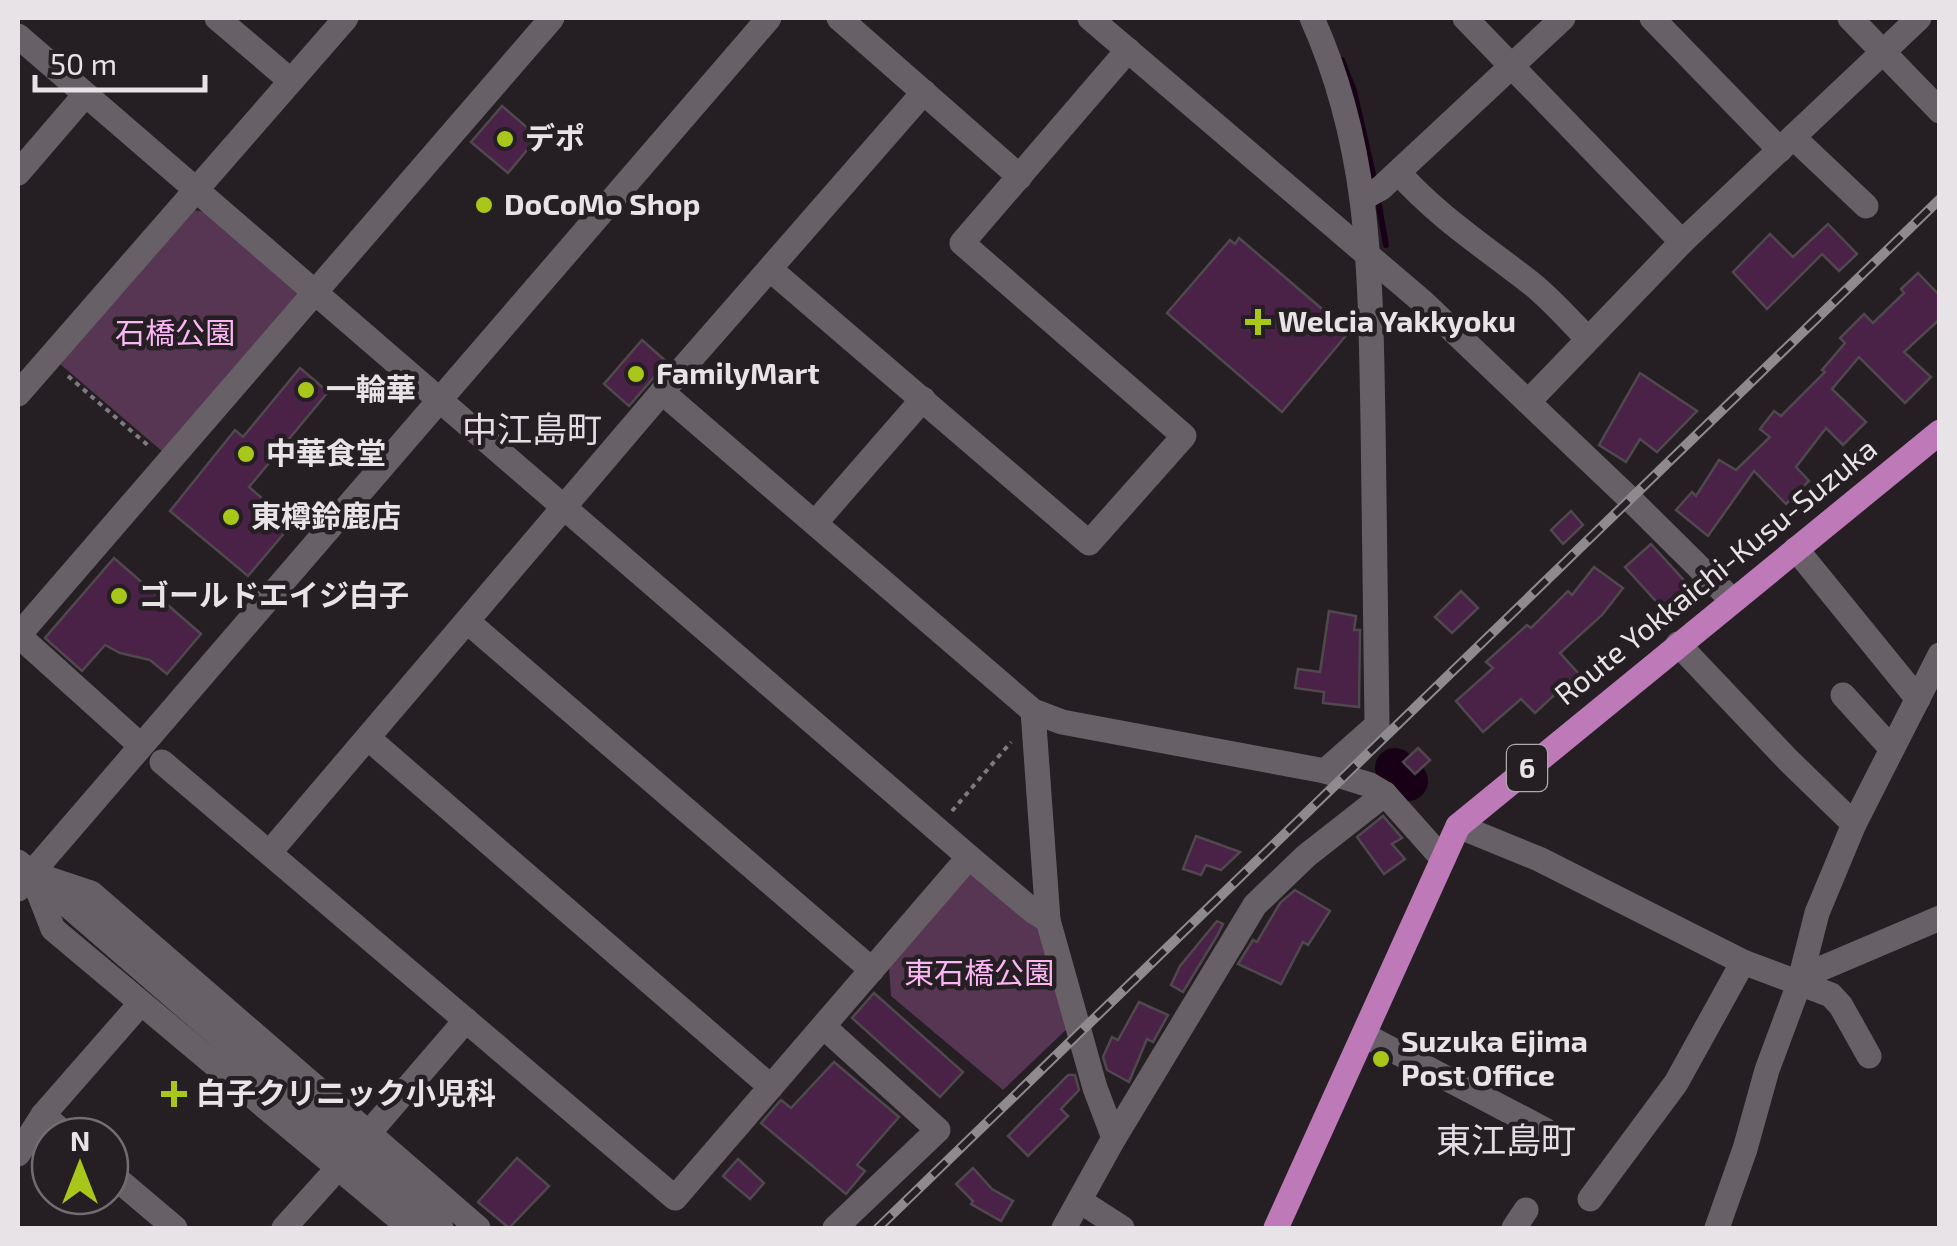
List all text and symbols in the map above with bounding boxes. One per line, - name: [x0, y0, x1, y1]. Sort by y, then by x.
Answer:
- scale bar: [35, 30, 205, 92]
- text: 50 m: [50, 45, 117, 81]
- place label: デポ: [525, 119, 585, 155]
- marker: デポ: [494, 128, 516, 150]
- place label: DoCoMo Shop: [504, 185, 700, 221]
- marker: DoCoMo Shop: [473, 194, 495, 216]
- place label: Welcia Yakkyoku: [1278, 302, 1516, 339]
- marker: Welcia Yakkyoku: [1247, 311, 1269, 333]
- park label: 石橋公園: [115, 314, 235, 350]
- place label: FamilyMart: [656, 354, 820, 391]
- marker: FamilyMart: [625, 363, 647, 385]
- place label: 一輪華: [326, 370, 416, 406]
- marker: 一輪華: [295, 379, 317, 401]
- district label: 中江島町: [462, 407, 602, 449]
- street label: Route Yokkaichi-Kusu-Suzuka: [1547, 429, 1883, 711]
- place label: 中華食堂: [266, 434, 386, 470]
- marker: 中華食堂: [235, 443, 257, 465]
- place label: 東樽鈴鹿店: [251, 497, 401, 533]
- marker: 東樽鈴鹿店: [220, 506, 242, 528]
- place label: ゴールドエイジ白子: [139, 576, 409, 612]
- marker: ゴールドエイジ白子: [108, 585, 130, 607]
- road number: 6: [1507, 745, 1547, 791]
- park label: 東石橋公園: [904, 954, 1054, 990]
- place label: Suzuka Ejima Post Office: [1401, 1022, 1588, 1092]
- marker: Suzuka Ejima Post Office: [1370, 1048, 1392, 1070]
- place label: 白子クリニック小児科: [196, 1074, 496, 1110]
- marker: 白子クリニック小児科: [161, 1081, 187, 1107]
- north arrow: [30, 1116, 130, 1216]
- district label: 東江島町: [1436, 1118, 1576, 1160]
- text: N: [70, 1123, 90, 1157]

